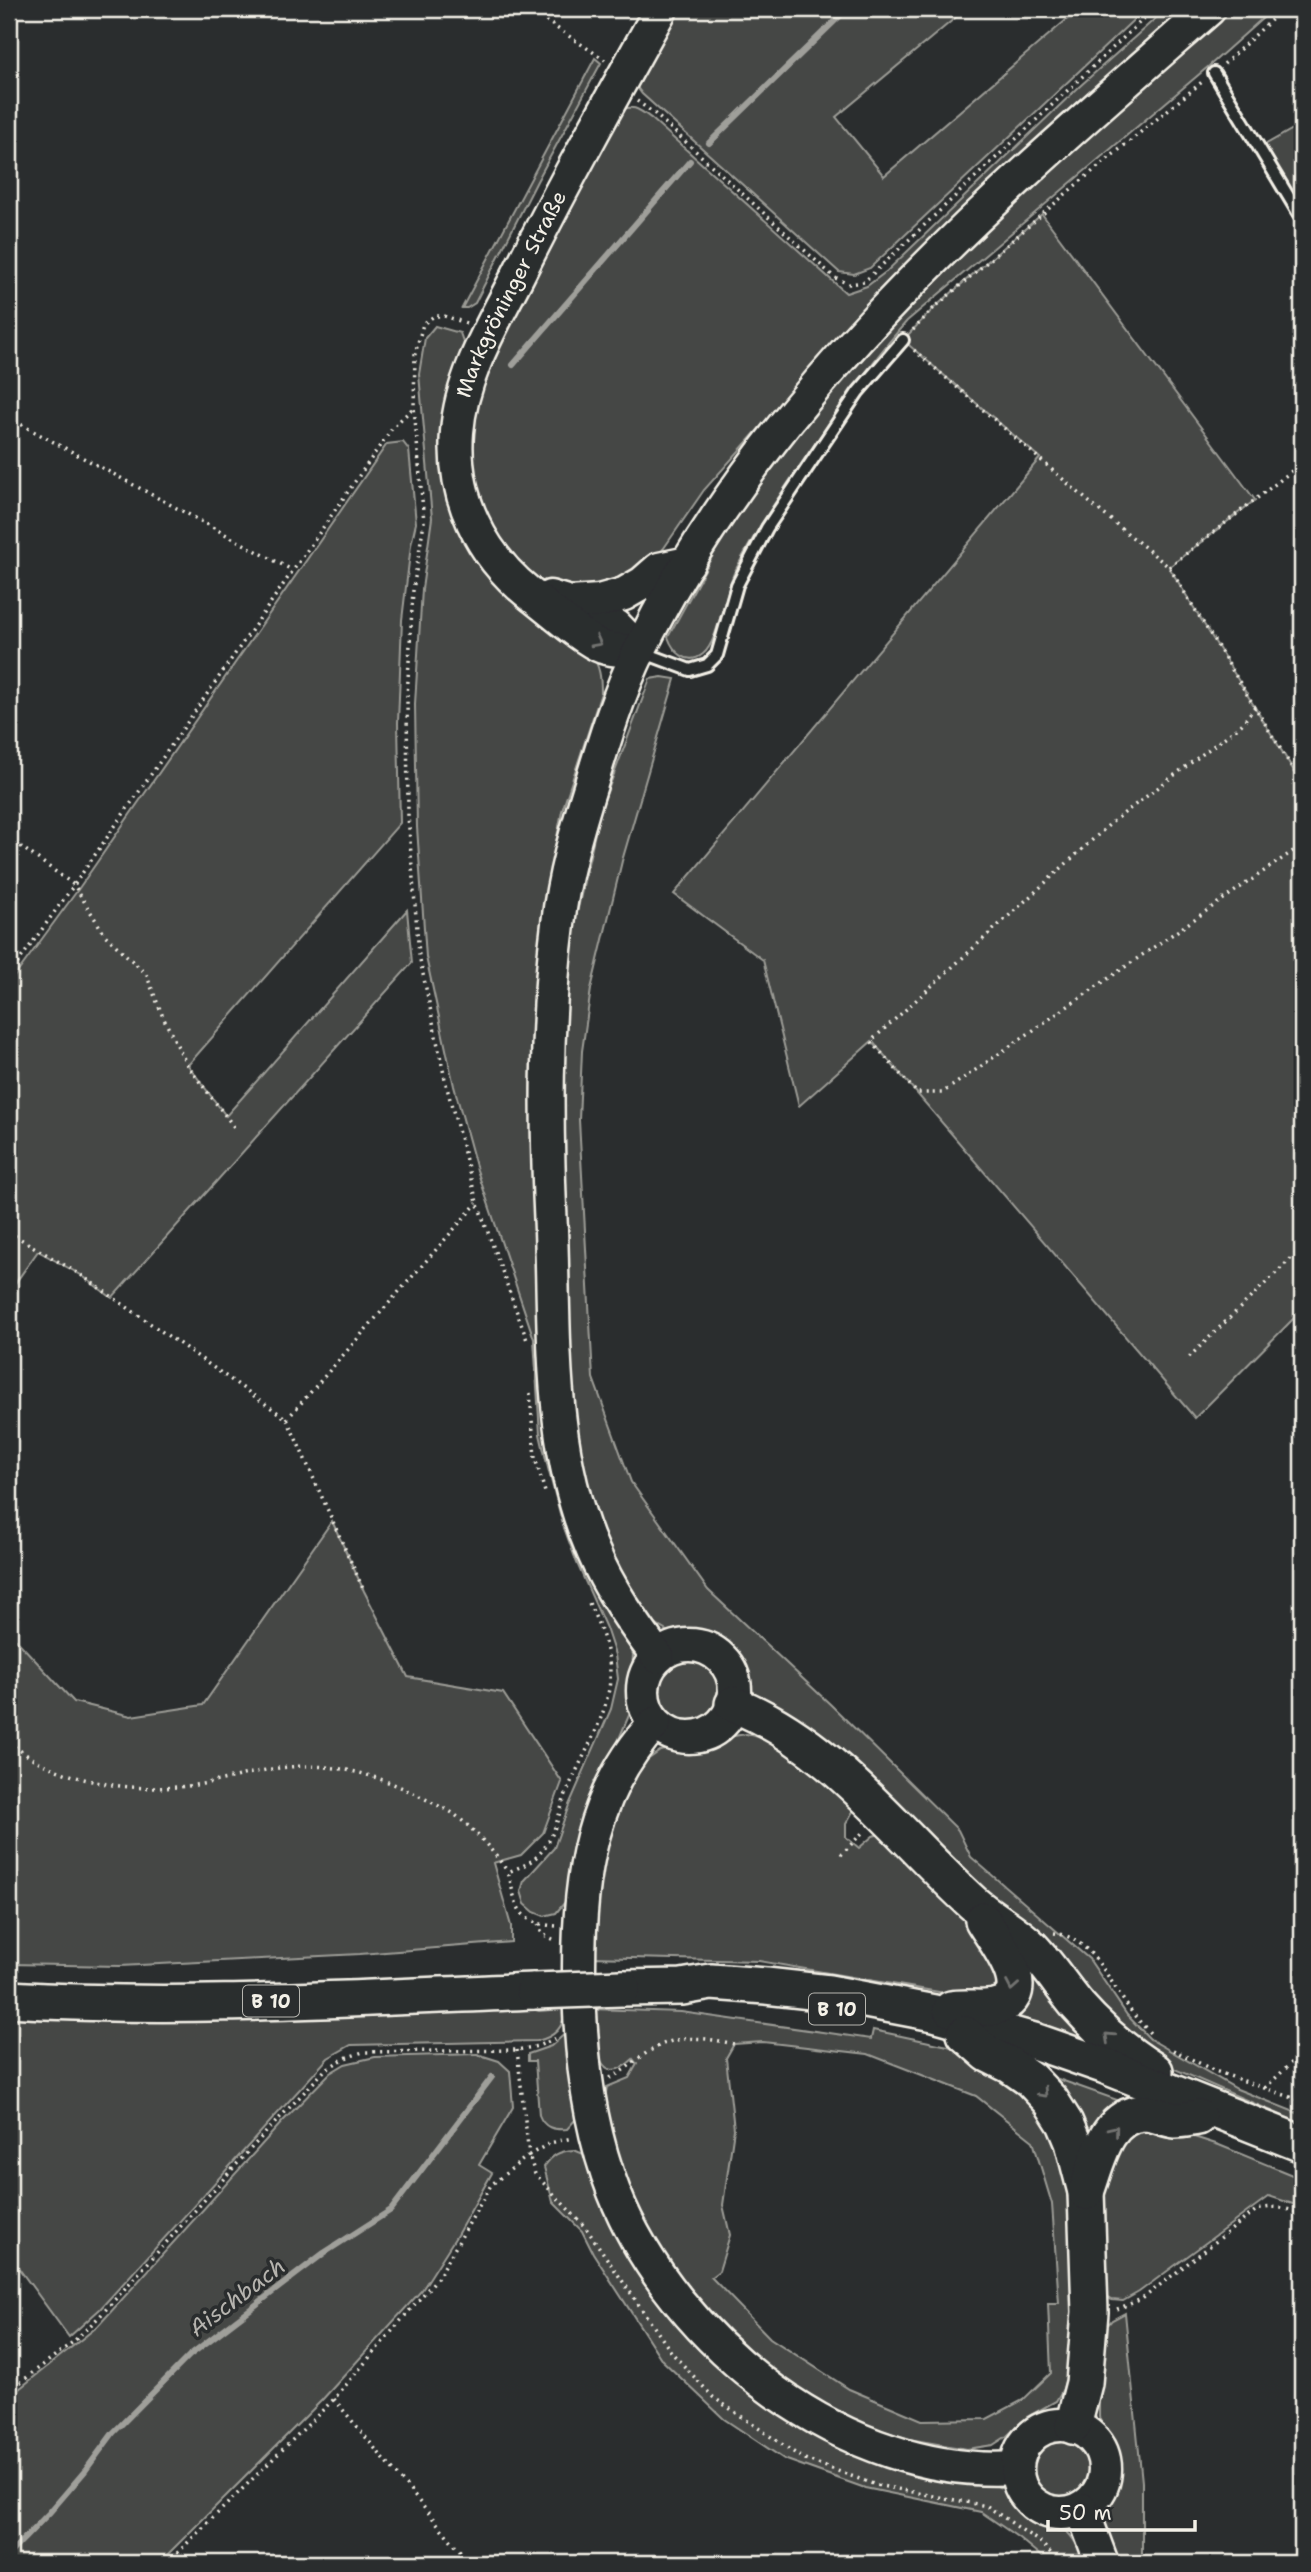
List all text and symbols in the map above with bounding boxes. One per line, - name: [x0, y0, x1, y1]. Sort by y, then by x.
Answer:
- street label: Markgröninger Straße: [449, 186, 573, 401]
- one-way arrow: [589, 634, 602, 647]
- one-way arrow: [1005, 1980, 1020, 1992]
- road number: B 10: [243, 1985, 299, 2016]
- road number: B 10: [809, 1994, 865, 2024]
- one-way arrow: [1104, 2033, 1117, 2045]
- one-way arrow: [1035, 2085, 1047, 2098]
- one-way arrow: [1105, 2125, 1118, 2138]
- water label: Aischbach: [183, 2251, 291, 2343]
- scale bar: [1048, 2488, 1196, 2532]
- text: 50 m: [1059, 2499, 1112, 2527]

